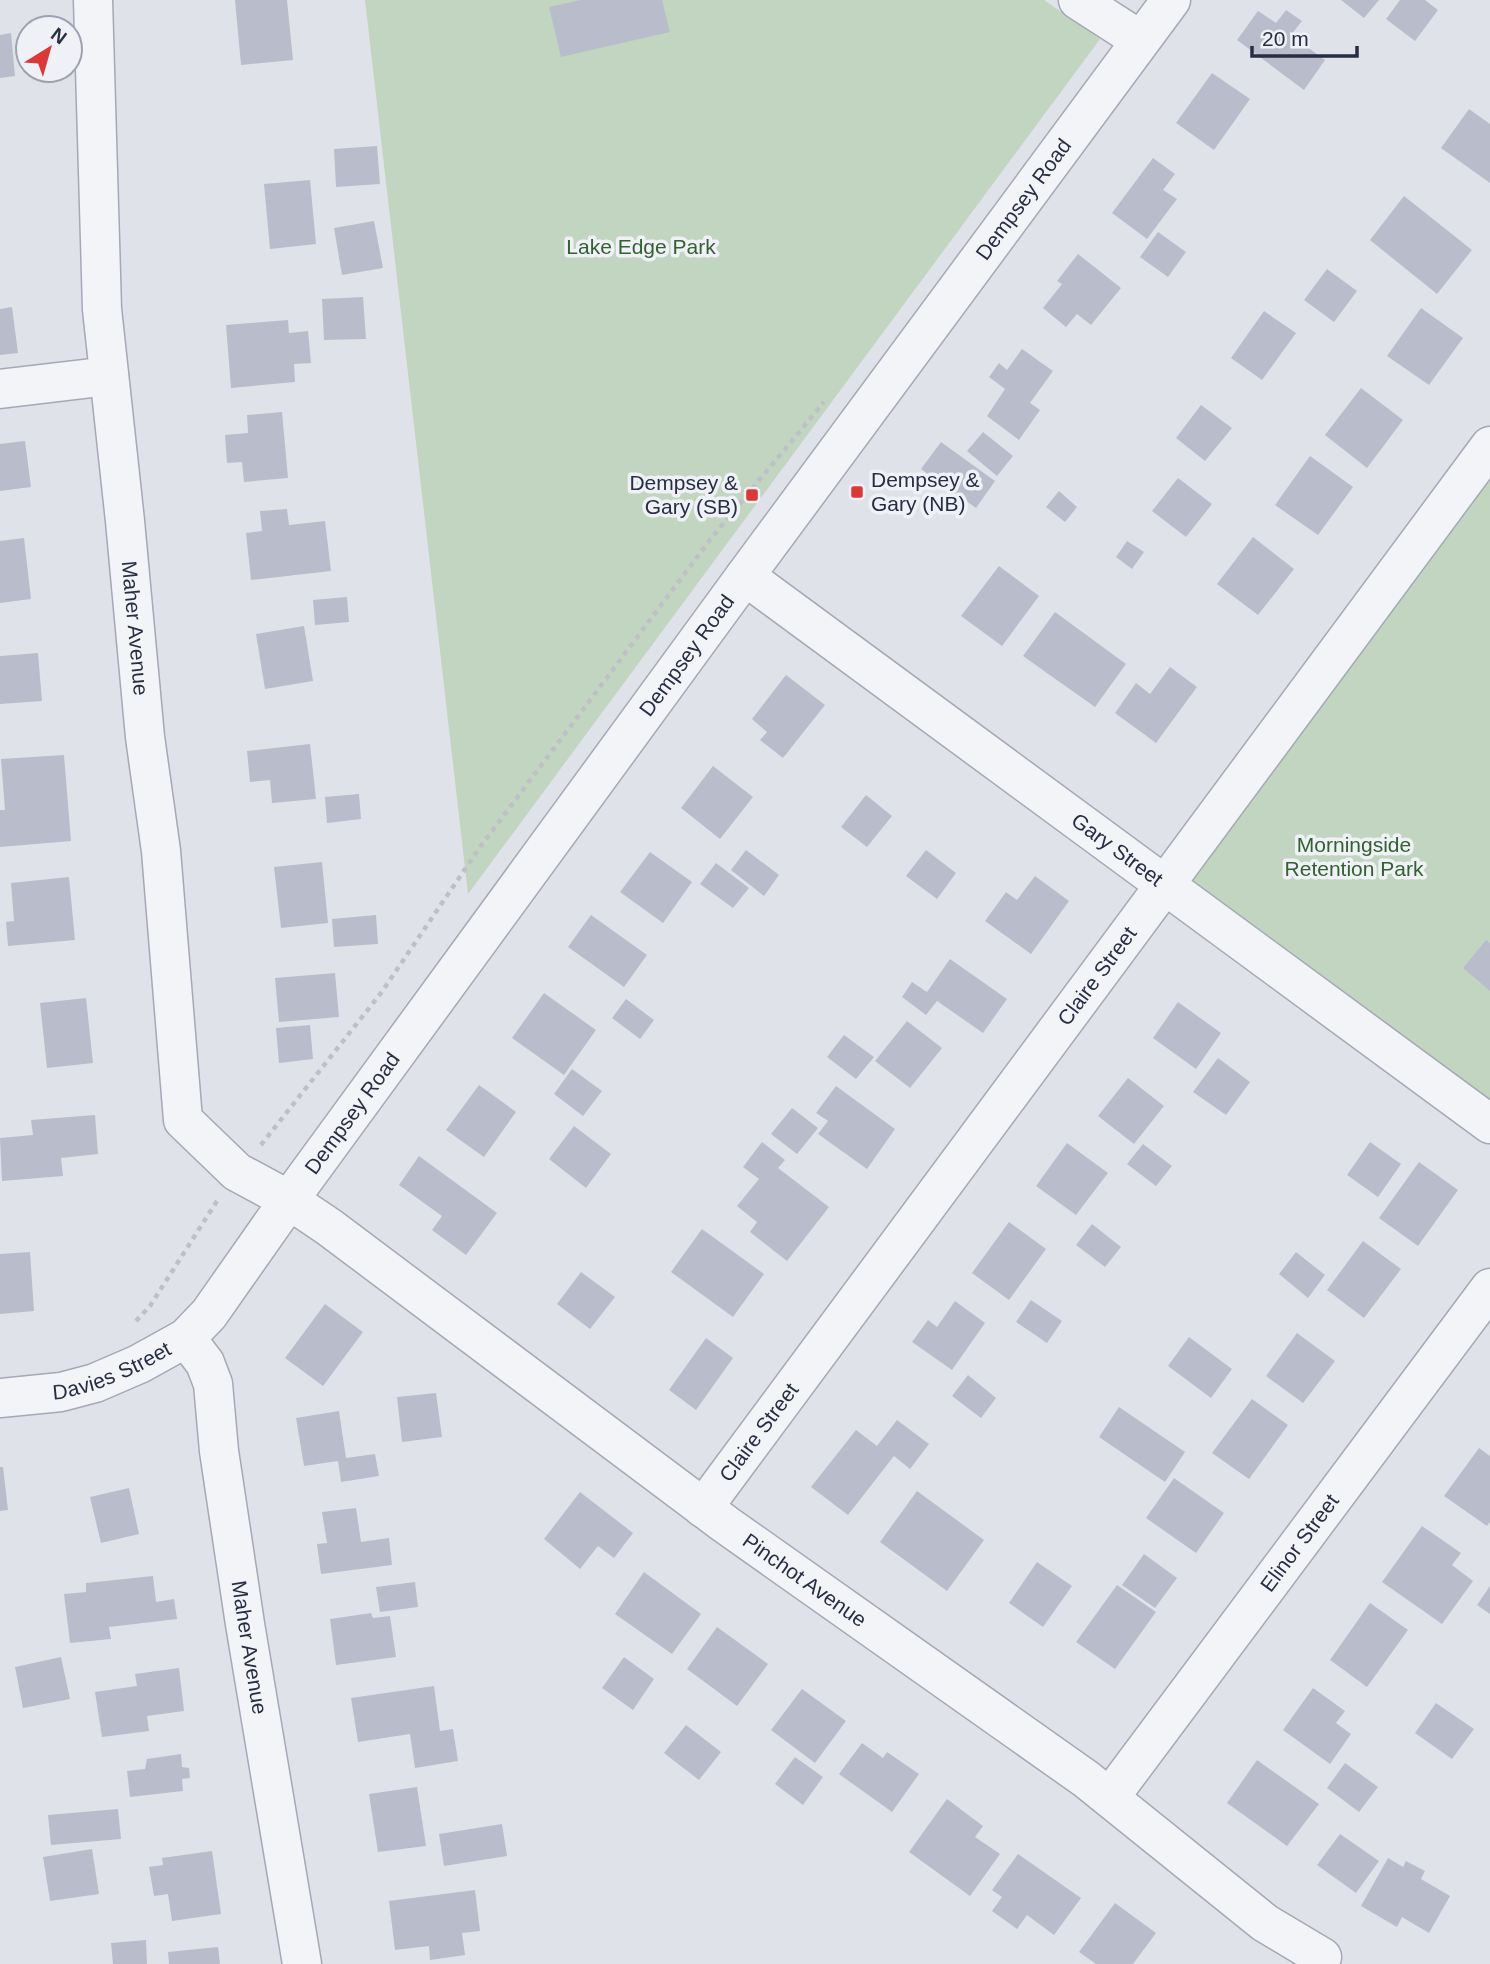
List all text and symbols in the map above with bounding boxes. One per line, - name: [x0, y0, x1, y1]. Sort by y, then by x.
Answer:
- north arrow: [14, 14, 84, 84]
- scale bar: [1252, 14, 1357, 58]
- text: N: [47, 23, 71, 48]
- text: 20 m: [1262, 27, 1309, 50]
- street label: Dempsey Road: [971, 134, 1075, 264]
- park label: Lake Edge Park: [566, 235, 716, 258]
- place label: Dempsey & Gary (NB): [871, 468, 980, 515]
- place label: Dempsey & Gary (SB): [629, 471, 738, 518]
- marker: Dempsey & Gary (NB): [849, 484, 865, 500]
- marker: Dempsey & Gary (SB): [744, 487, 760, 503]
- street label: Maher Avenue: [118, 560, 153, 696]
- street label: Dempsey Road: [634, 590, 739, 720]
- street label: Gary Street: [1067, 808, 1168, 891]
- park label: Morningside Retention Park: [1285, 833, 1424, 880]
- street label: Claire Street: [1053, 922, 1141, 1030]
- street label: Dempsey Road: [300, 1048, 404, 1178]
- street label: Davies Street: [52, 1337, 175, 1404]
- street label: Claire Street: [715, 1378, 803, 1486]
- street label: Elinor Street: [1255, 1489, 1343, 1596]
- street label: Pinchot Avenue: [739, 1528, 871, 1631]
- street label: Maher Avenue: [228, 1579, 272, 1716]

